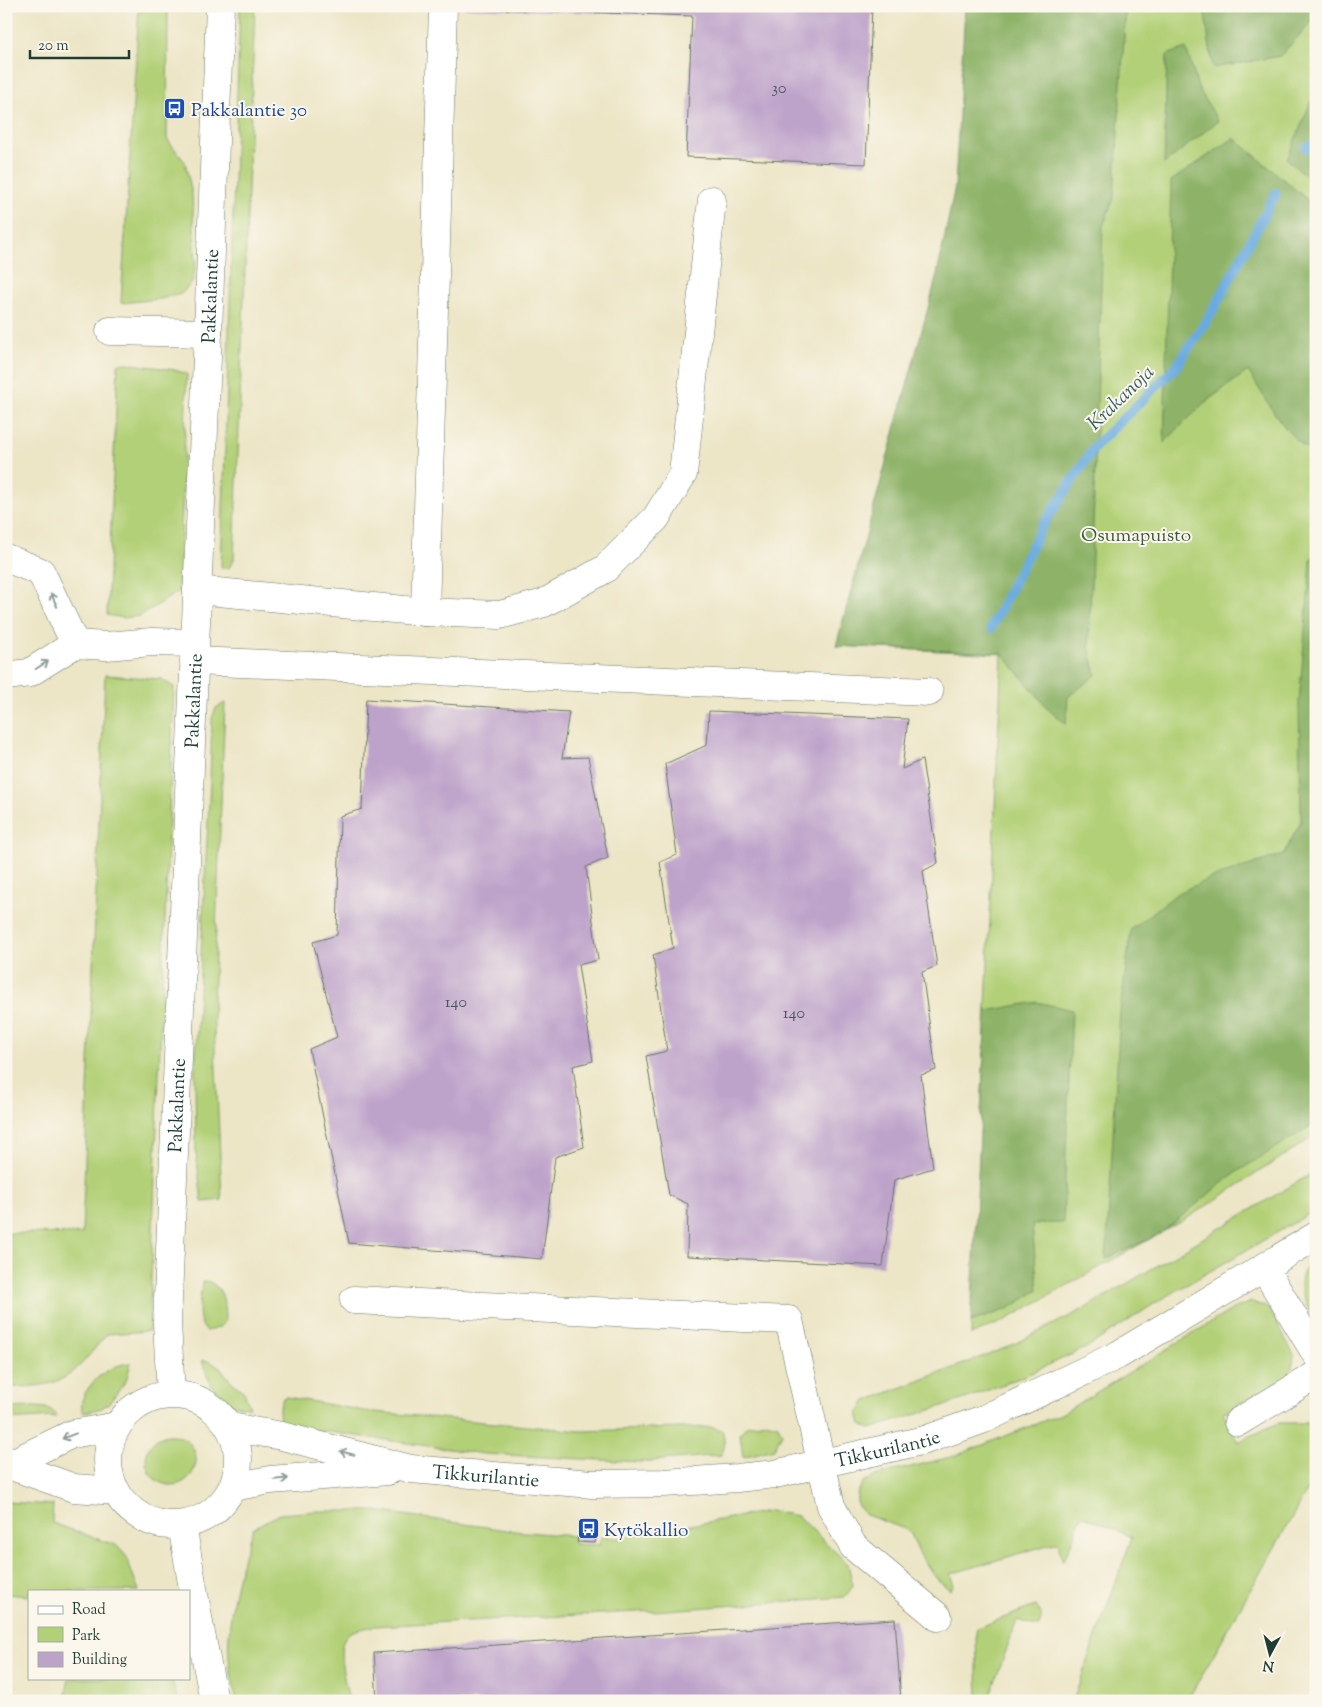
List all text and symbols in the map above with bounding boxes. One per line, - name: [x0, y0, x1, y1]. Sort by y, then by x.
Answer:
- scale bar: [30, 28, 129, 60]
- text: 20 m: [38, 36, 69, 57]
- house number: 30: [772, 78, 786, 101]
- bus stop icon: Pakkalantie 30: [163, 97, 187, 121]
- place label: Pakkalantie 30: [191, 98, 307, 125]
- street label: Pakkalantie: [197, 248, 227, 344]
- water label: Krakanoja: [1082, 359, 1162, 438]
- park label: Osumapuisto: [1081, 523, 1191, 550]
- one-way arrow: [49, 593, 59, 608]
- street label: Pakkalantie: [180, 653, 211, 749]
- one-way arrow: [35, 659, 49, 669]
- house number: 140: [445, 992, 467, 1015]
- house number: 140: [783, 1003, 805, 1026]
- street label: Pakkalantie: [163, 1057, 194, 1153]
- street label: Tikkurilantie: [832, 1425, 945, 1476]
- one-way arrow: [62, 1432, 77, 1441]
- one-way arrow: [339, 1447, 355, 1457]
- street label: Tikkurilantie: [431, 1460, 540, 1496]
- one-way arrow: [273, 1474, 289, 1484]
- bus stop icon: Kytökallio: [576, 1517, 600, 1541]
- place label: Kytökallio: [604, 1518, 688, 1545]
- legend: [28, 1590, 190, 1680]
- text: Road: [72, 1600, 106, 1621]
- text: Park: [72, 1626, 101, 1647]
- north arrow: [1244, 1630, 1294, 1680]
- text: Building: [72, 1650, 127, 1671]
- text: N: [1262, 1654, 1275, 1676]

